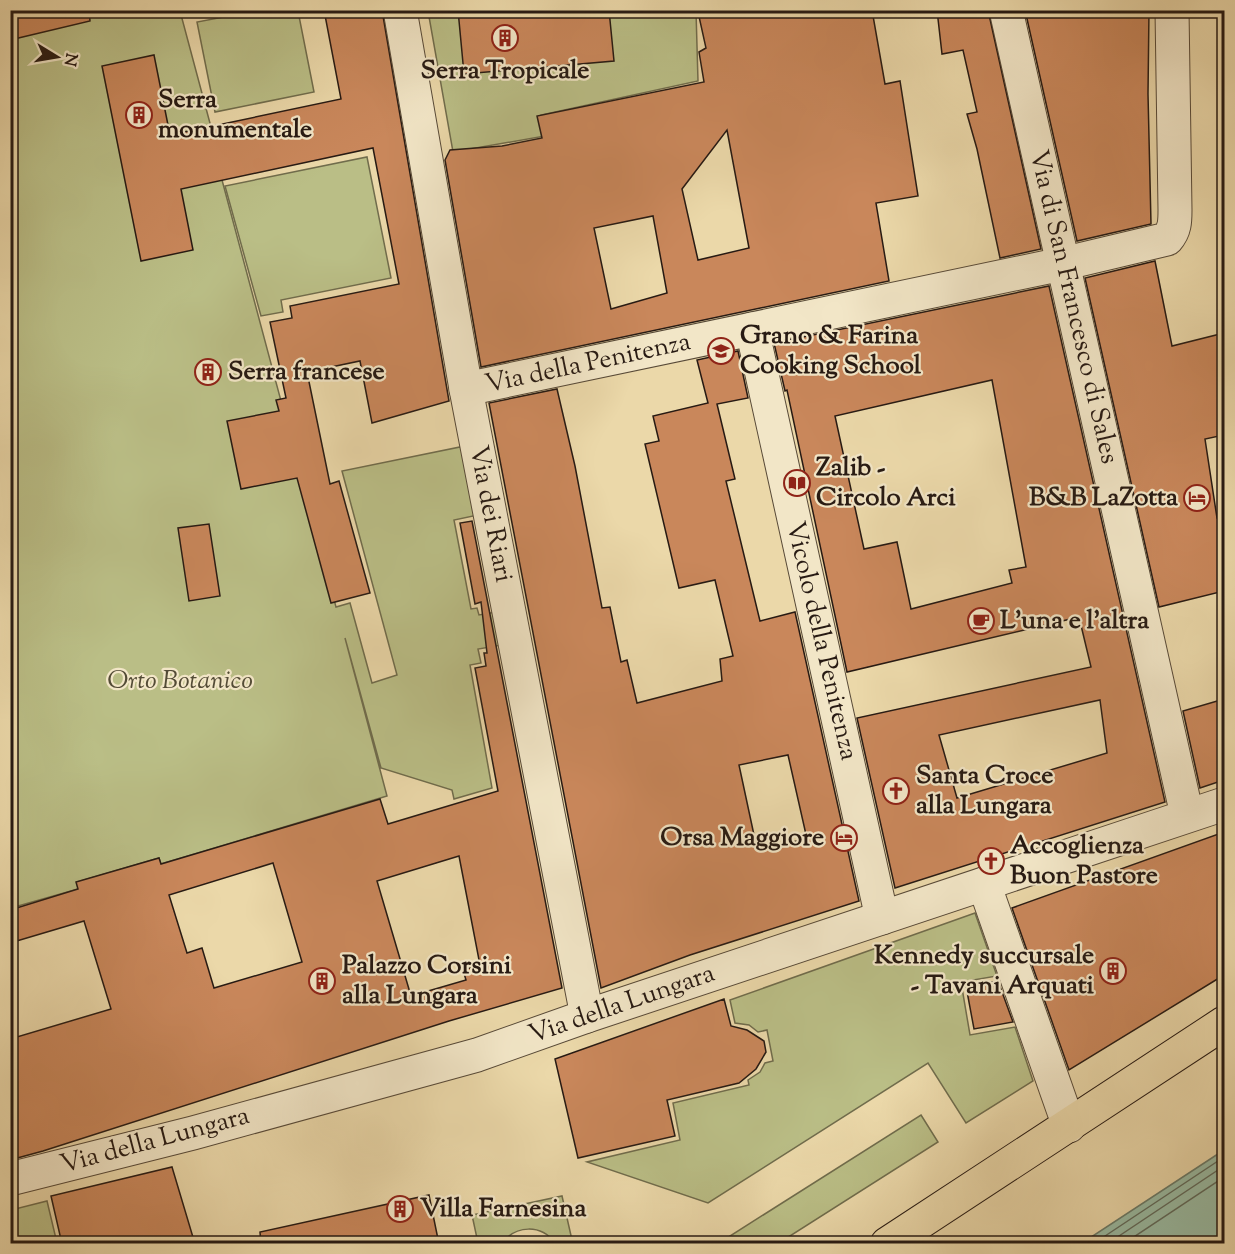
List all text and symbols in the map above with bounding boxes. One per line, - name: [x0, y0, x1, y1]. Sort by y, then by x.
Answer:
- building icon: Serra Tropicale: [490, 23, 520, 53]
- north arrow: [27, 27, 87, 87]
- text: N: [57, 51, 82, 68]
- place label: Serra Tropicale: [421, 53, 589, 90]
- place label: Serra monumentale: [158, 82, 312, 149]
- building icon: Serra monumentale: [124, 100, 154, 130]
- street label: Via di San Francesco di Sales: [1019, 146, 1127, 468]
- place label: Grano & Farina Cooking School: [740, 318, 922, 385]
- street label: Via della Penitenza: [482, 324, 694, 404]
- school or university icon: Grano & Farina Cooking School: [706, 336, 736, 366]
- place label: Serra francese: [228, 354, 385, 391]
- building icon: Serra francese: [193, 357, 223, 387]
- street label: Via dei Riari: [459, 442, 521, 586]
- place label: Zalib - Circolo Arci: [816, 450, 956, 517]
- library icon: Zalib - Circolo Arci: [782, 468, 812, 498]
- place label: B&B LaZotta: [1029, 480, 1178, 517]
- hotel icon: B&B LaZotta: [1182, 483, 1212, 513]
- street label: Vicolo della Penitenza: [776, 518, 866, 764]
- place label: L'una e l'altra: [1000, 603, 1149, 640]
- cafe icon: L'una e l'altra: [966, 606, 996, 636]
- park label: Orto Botanico: [107, 663, 253, 700]
- place label: Santa Croce alla Lungara: [916, 758, 1053, 825]
- church icon: Santa Croce alla Lungara: [881, 776, 911, 806]
- place label: Orsa Maggiore: [660, 820, 824, 857]
- hotel icon: Orsa Maggiore: [829, 823, 859, 853]
- place label: Accoglienza Buon Pastore: [1010, 828, 1158, 895]
- church icon: Accoglienza Buon Pastore: [976, 846, 1006, 876]
- place label: Kennedy succursale - Tavani Arquati: [874, 938, 1095, 1005]
- place label: Palazzo Corsini alla Lungara: [342, 948, 512, 1015]
- street label: Via della Lungara: [524, 956, 720, 1054]
- building icon: Kennedy succursale - Tavani Arquati: [1098, 956, 1128, 986]
- building icon: Palazzo Corsini alla Lungara: [307, 966, 337, 996]
- street label: Via della Lungara: [56, 1098, 254, 1184]
- place label: Villa Farnesina: [420, 1191, 586, 1228]
- building icon: Villa Farnesina: [385, 1194, 415, 1224]

